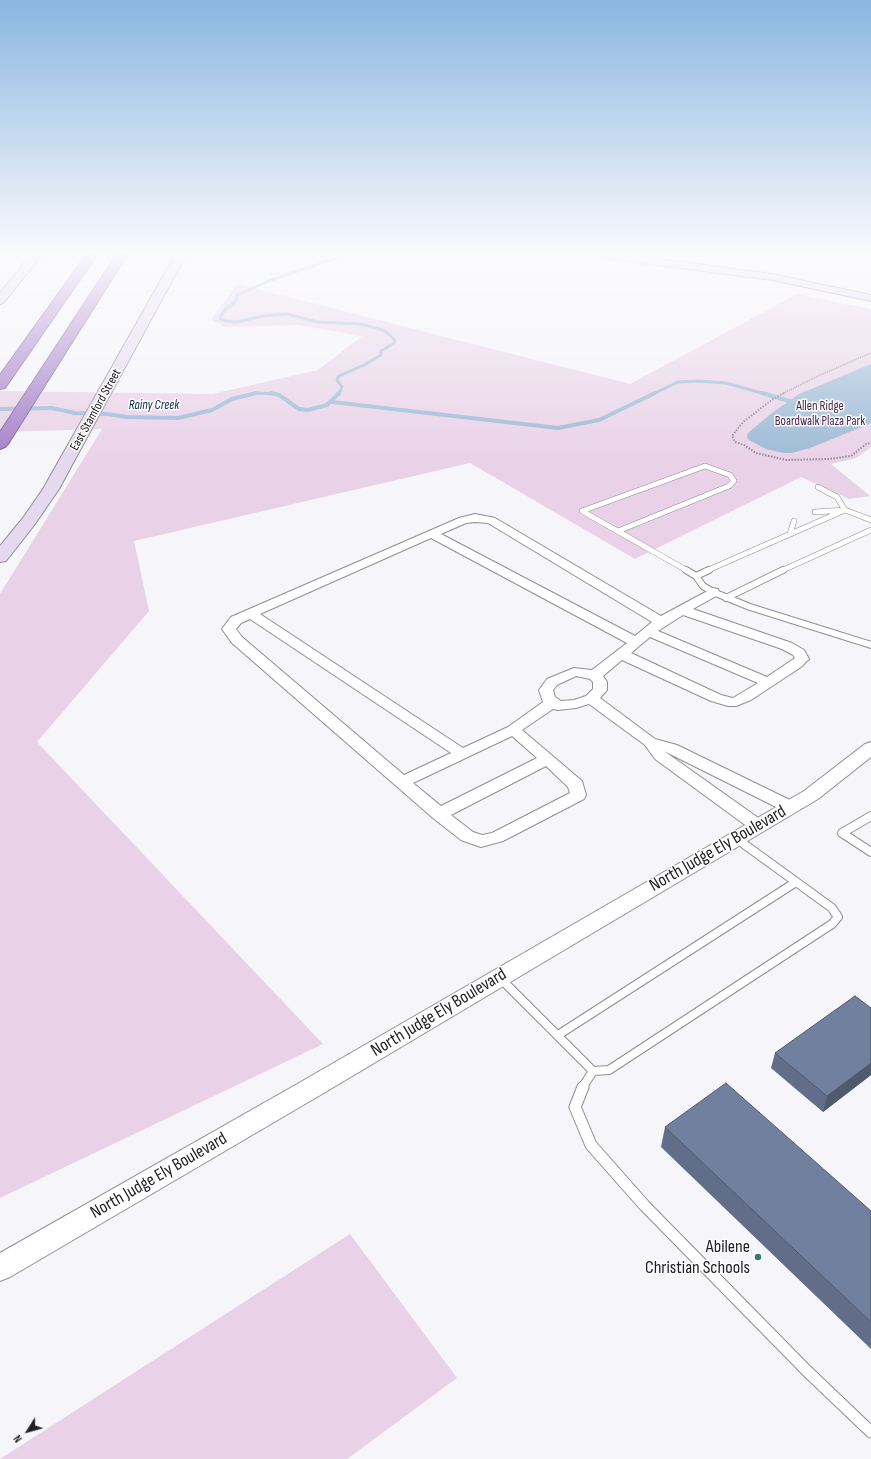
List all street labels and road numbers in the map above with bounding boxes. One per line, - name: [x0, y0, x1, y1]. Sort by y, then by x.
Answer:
- street label: East Stamford Street: [67, 366, 125, 454]
- street label: North Judge Ely Boulevard: [646, 801, 790, 897]
- street label: North Judge Ely Boulevard: [367, 964, 511, 1062]
- street label: North Judge Ely Boulevard: [87, 1128, 231, 1224]

